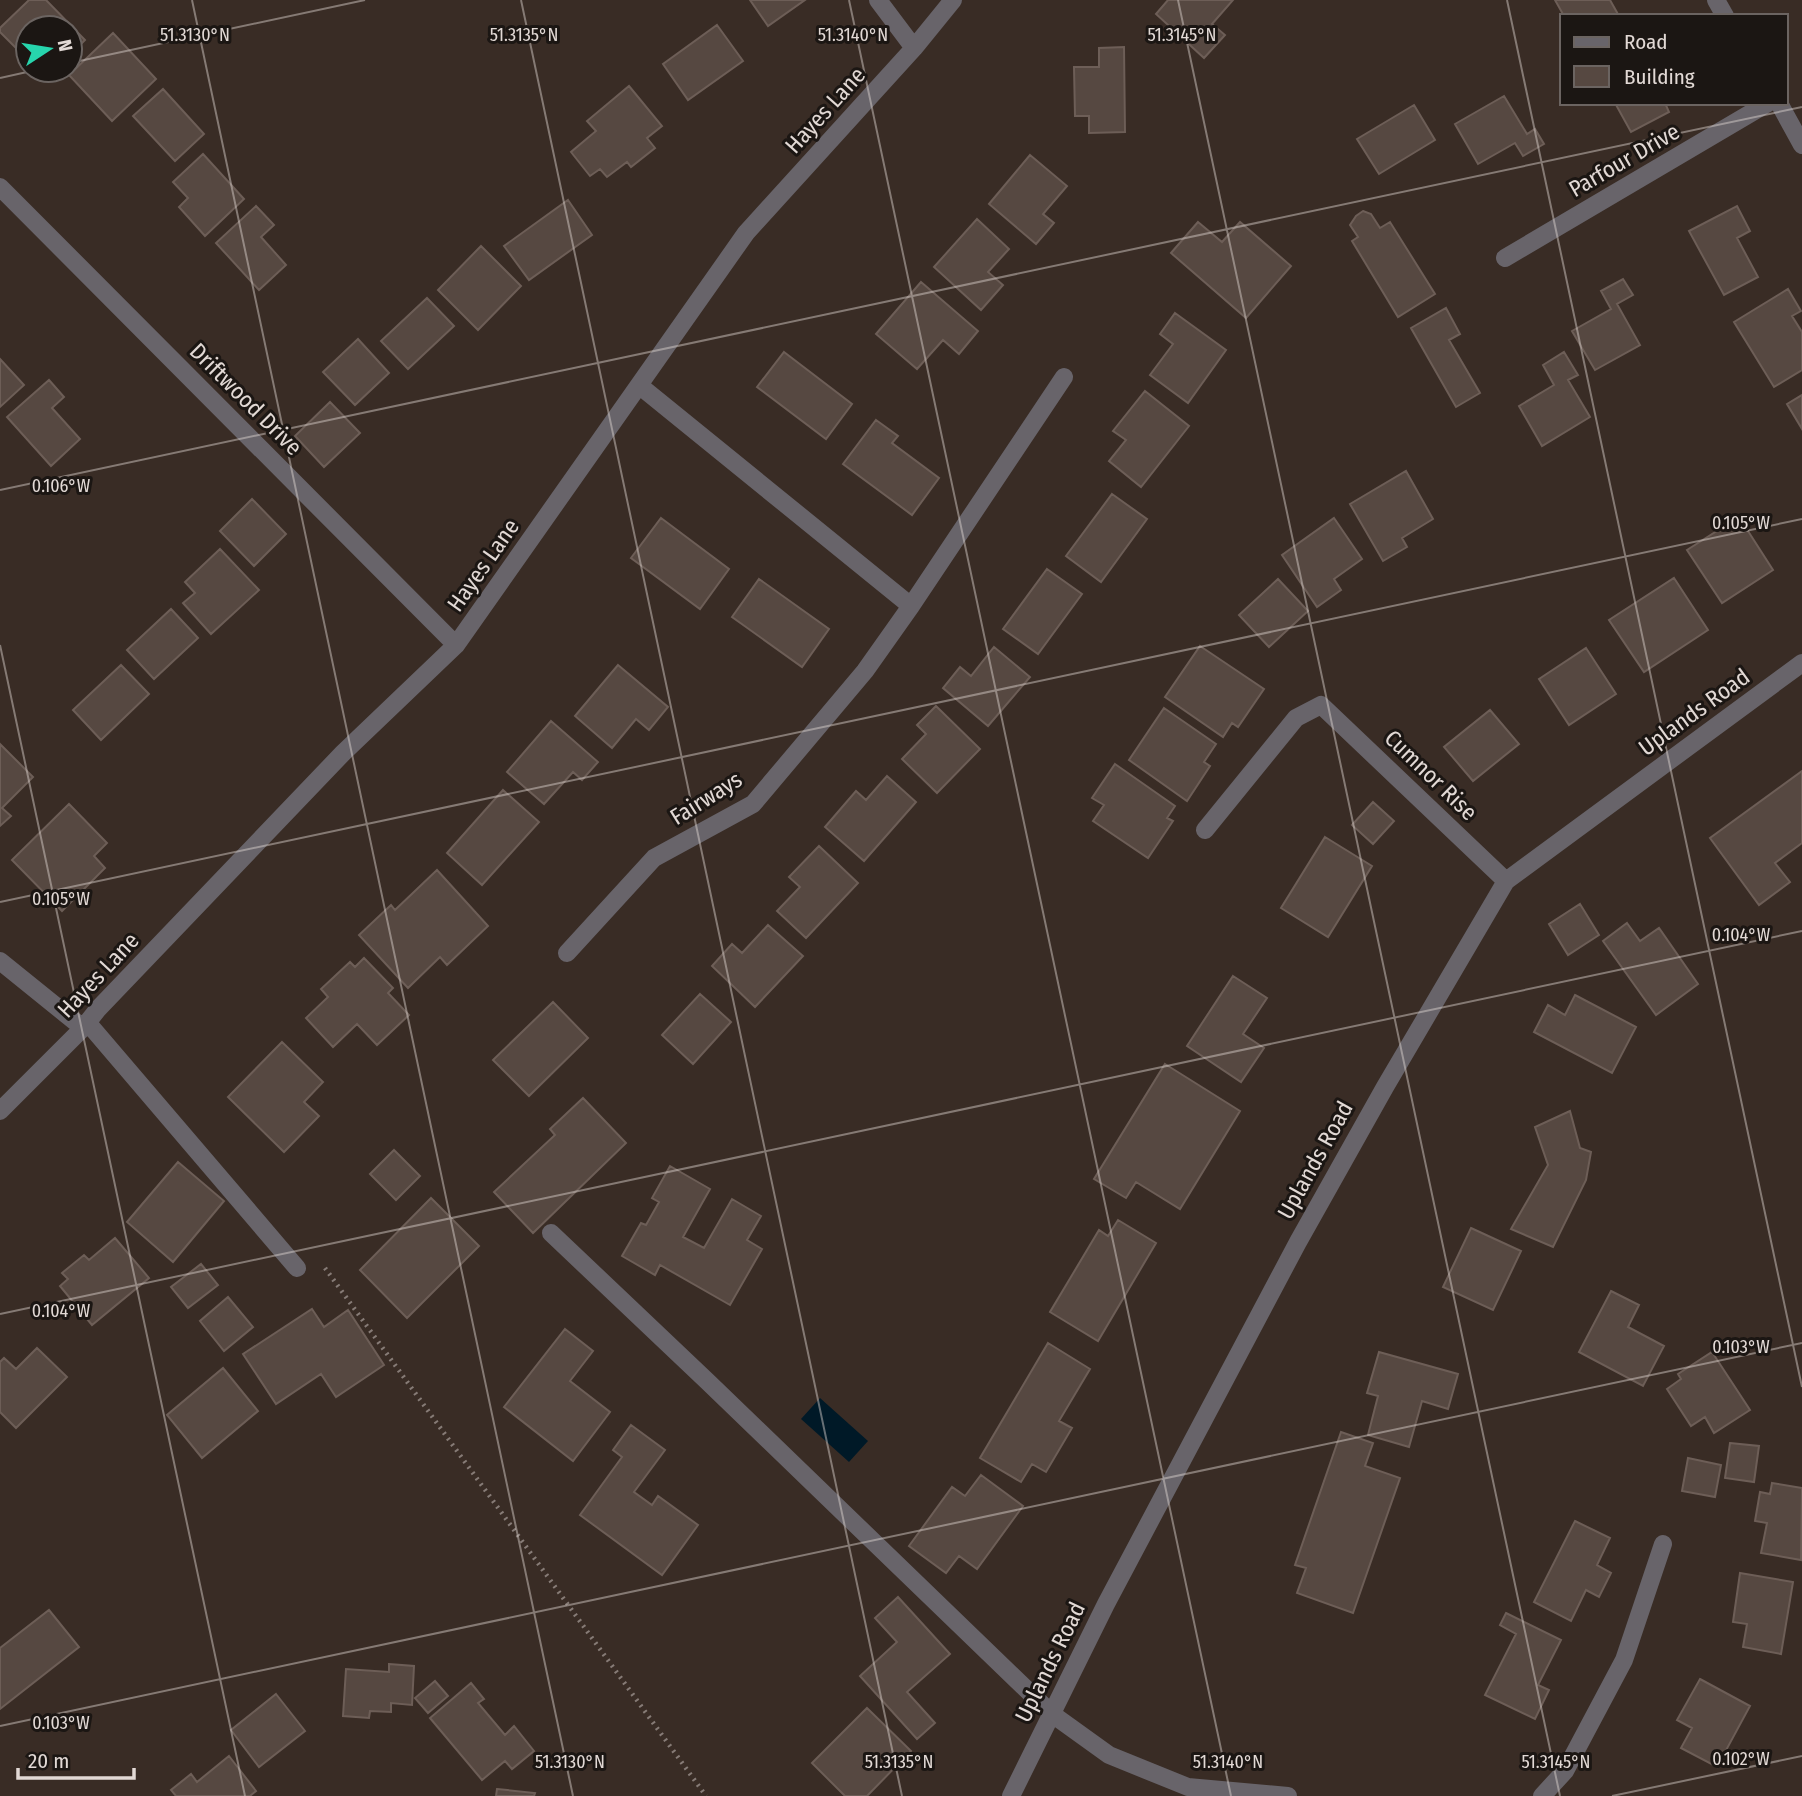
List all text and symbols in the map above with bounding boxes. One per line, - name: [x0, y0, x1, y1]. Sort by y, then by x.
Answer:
- north arrow: [14, 14, 84, 84]
- legend: [1560, 14, 1788, 105]
- text: 51.3130°N: [160, 24, 230, 46]
- text: 51.3135°N: [490, 24, 558, 46]
- text: 51.3140°N: [818, 24, 888, 46]
- text: 51.3145°N: [1147, 24, 1217, 46]
- text: Road: [1624, 29, 1668, 55]
- text: N: [53, 38, 78, 54]
- street label: Hayes Lane: [779, 61, 871, 159]
- text: Building: [1624, 64, 1695, 90]
- street label: Parfour Drive: [1564, 117, 1684, 203]
- street label: Driftwood Drive: [184, 337, 308, 461]
- text: 0.106°W: [32, 475, 91, 497]
- text: 0.105°W: [1712, 512, 1770, 534]
- street label: Hayes Lane: [441, 513, 525, 617]
- street label: Uplands Road: [1633, 662, 1755, 762]
- street label: Cumnor Rise: [1379, 724, 1483, 826]
- street label: Fairways: [665, 765, 747, 831]
- text: 0.105°W: [32, 888, 90, 910]
- text: 0.104°W: [1712, 924, 1771, 946]
- street label: Hayes Lane: [51, 927, 145, 1023]
- street label: Uplands Road: [1271, 1096, 1359, 1224]
- text: 0.104°W: [32, 1300, 91, 1322]
- text: 0.103°W: [1712, 1336, 1770, 1358]
- street label: Uplands Road: [1009, 1597, 1091, 1727]
- text: 0.103°W: [32, 1712, 90, 1734]
- scale bar: [18, 1736, 133, 1780]
- text: 20 m: [28, 1748, 69, 1774]
- text: 0.102°W: [1712, 1748, 1770, 1770]
- text: 51.3130°N: [535, 1751, 605, 1773]
- text: 51.3135°N: [865, 1751, 933, 1773]
- text: 51.3140°N: [1193, 1751, 1263, 1773]
- text: 51.3145°N: [1521, 1751, 1591, 1773]

